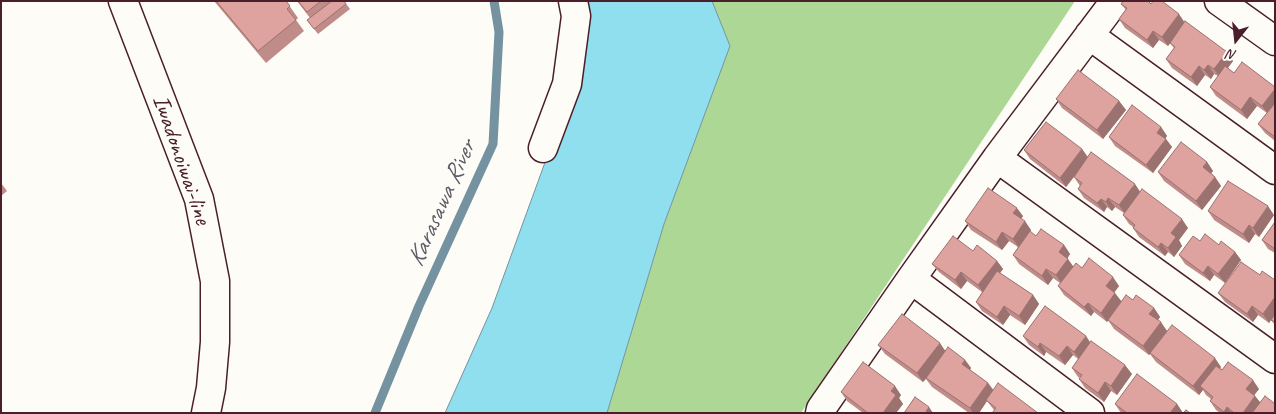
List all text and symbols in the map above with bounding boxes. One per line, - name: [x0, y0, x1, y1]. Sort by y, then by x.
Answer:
- north arrow: [1211, 15, 1261, 65]
- text: N: [1225, 46, 1238, 64]
- street label: Iwadonoiwai-line: [145, 91, 217, 229]
- water label: Karasawa River: [401, 137, 483, 271]

